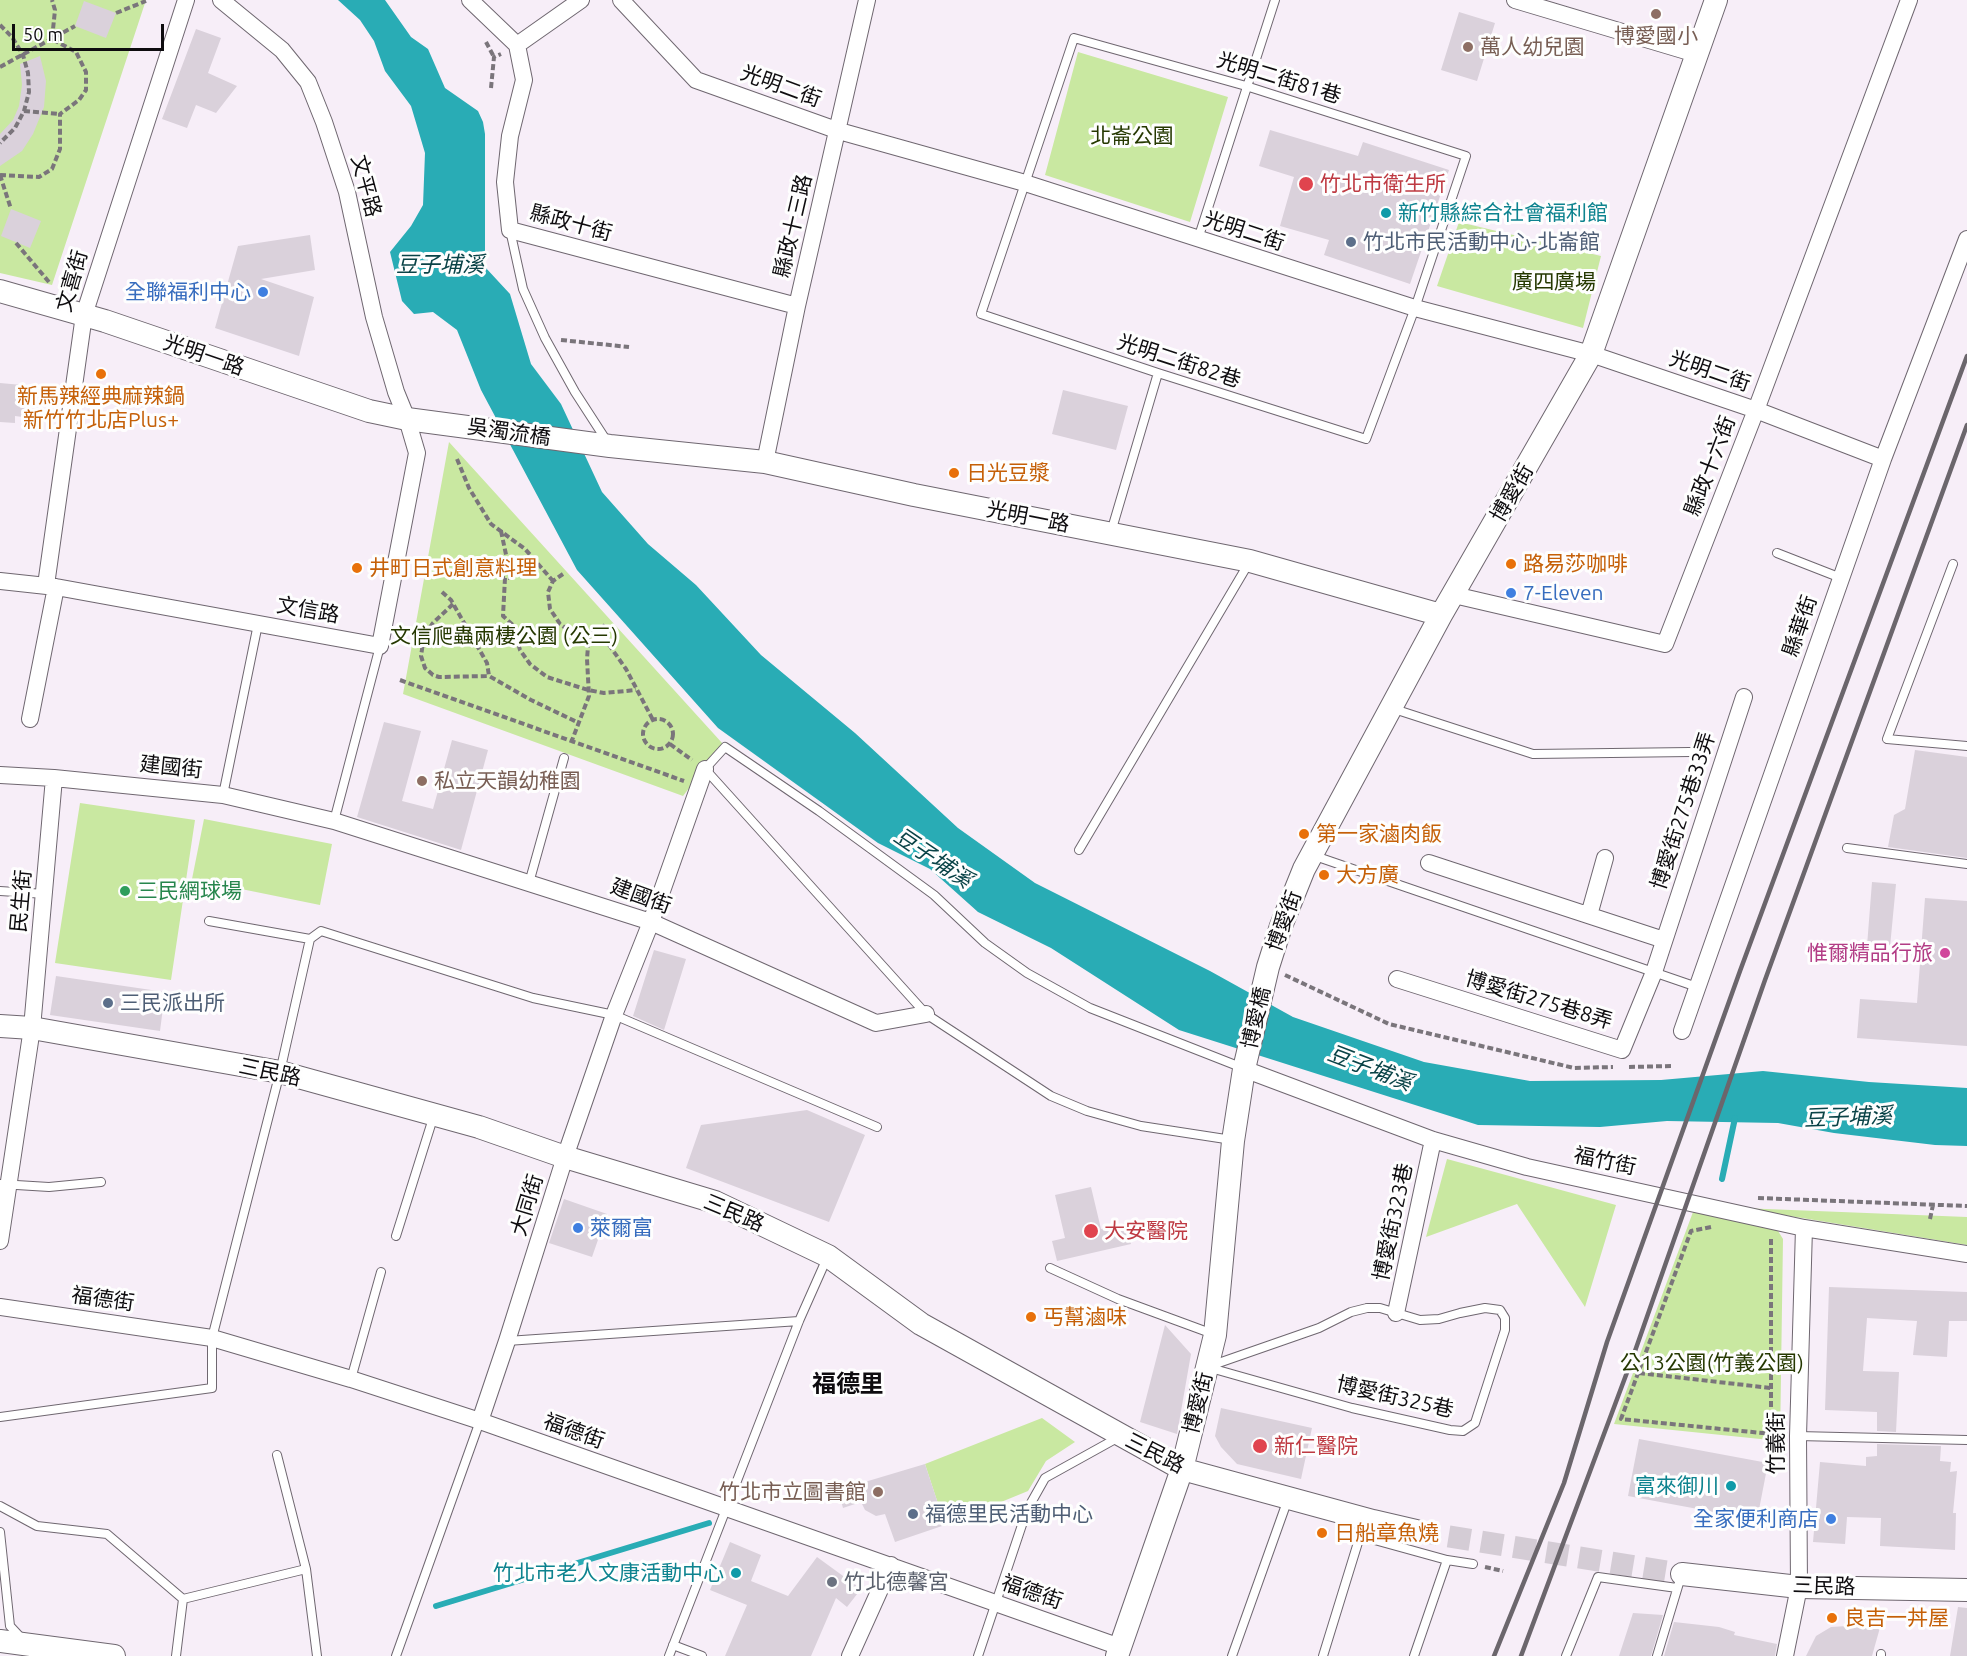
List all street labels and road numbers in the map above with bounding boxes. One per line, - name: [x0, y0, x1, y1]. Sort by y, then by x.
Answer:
- street label: 光明二街81巷: [1214, 47, 1344, 109]
- street label: 光明二街: [737, 60, 825, 112]
- street label: 文平路: [346, 152, 386, 220]
- street label: 縣政十三路: [769, 172, 817, 280]
- street label: 縣政十街: [527, 200, 615, 246]
- street label: 光明二街: [1200, 206, 1288, 256]
- street label: 文喜街: [51, 247, 93, 315]
- street label: 光明一路: [160, 329, 248, 381]
- street label: 光明二街82巷: [1114, 329, 1244, 393]
- street label: 光明二街: [1666, 345, 1754, 397]
- street label: 縣政十六街: [1679, 412, 1741, 520]
- street label: 吳濁流橋: [466, 414, 552, 450]
- street label: 博愛街: [1485, 459, 1539, 527]
- street label: 光明一路: [984, 497, 1072, 537]
- street label: 文信路: [275, 592, 341, 628]
- street label: 縣華街: [1778, 592, 1822, 660]
- street label: 博愛街275巷33弄: [1646, 729, 1720, 893]
- street label: 建國街: [138, 751, 204, 783]
- street label: 民生街: [6, 869, 36, 933]
- street label: 建國街: [607, 873, 675, 919]
- street label: 博愛街: [1261, 887, 1307, 955]
- street label: 博愛街275巷8弄: [1462, 966, 1616, 1034]
- street label: 博愛橋: [1237, 984, 1275, 1052]
- street label: 三民路: [237, 1053, 303, 1091]
- street label: 福竹街: [1572, 1142, 1638, 1180]
- street label: 博愛街323巷: [1368, 1161, 1418, 1283]
- street label: 大同街: [506, 1171, 548, 1239]
- street label: 三民路: [700, 1189, 768, 1237]
- street label: 福德街: [70, 1282, 136, 1316]
- street label: 博愛街: [1178, 1369, 1218, 1437]
- street label: 博愛街325巷: [1334, 1371, 1456, 1423]
- street label: 福德街: [540, 1408, 608, 1454]
- street label: 竹義街: [1763, 1412, 1789, 1474]
- street label: 三民路: [1121, 1427, 1189, 1479]
- street label: 福德街: [998, 1570, 1066, 1614]
- street label: 三民路: [1792, 1572, 1856, 1600]

